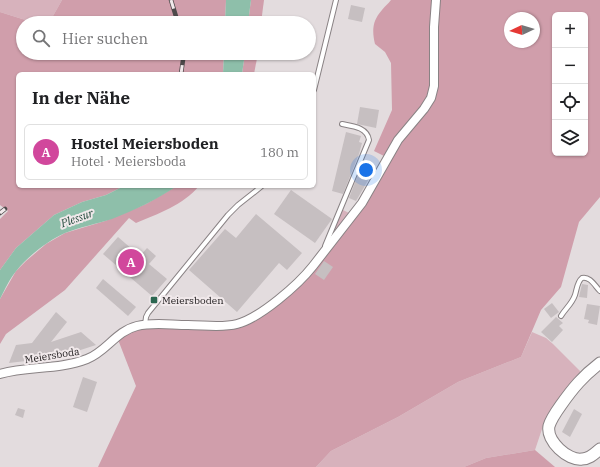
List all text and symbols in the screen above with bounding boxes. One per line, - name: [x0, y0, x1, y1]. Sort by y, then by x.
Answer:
- north arrow: [504, 12, 540, 48]
- map controls: [552, 12, 588, 156]
- button: +: [552, 12, 588, 48]
- search box: [16, 16, 316, 60]
- icon: search: [30, 27, 52, 49]
- text: Hier suchen: [62, 29, 148, 48]
- button: −: [552, 48, 588, 84]
- button: locate: [552, 84, 588, 120]
- text: In der Nähe: [32, 87, 130, 109]
- button: layers: [552, 120, 588, 156]
- text: Hostel Meiersboden: [71, 134, 219, 153]
- text: A: [41, 144, 51, 161]
- text: 180 m: [260, 144, 299, 161]
- text: Hotel · Meiersboda: [71, 153, 186, 170]
- your location: [356, 160, 376, 180]
- water label: Plessur: [58, 205, 96, 231]
- pin: A: [118, 247, 144, 277]
- place label: Meiersboden: [162, 294, 224, 307]
- marker: Meiersboden: [149, 295, 159, 305]
- street label: Meiersboda: [24, 345, 81, 366]

